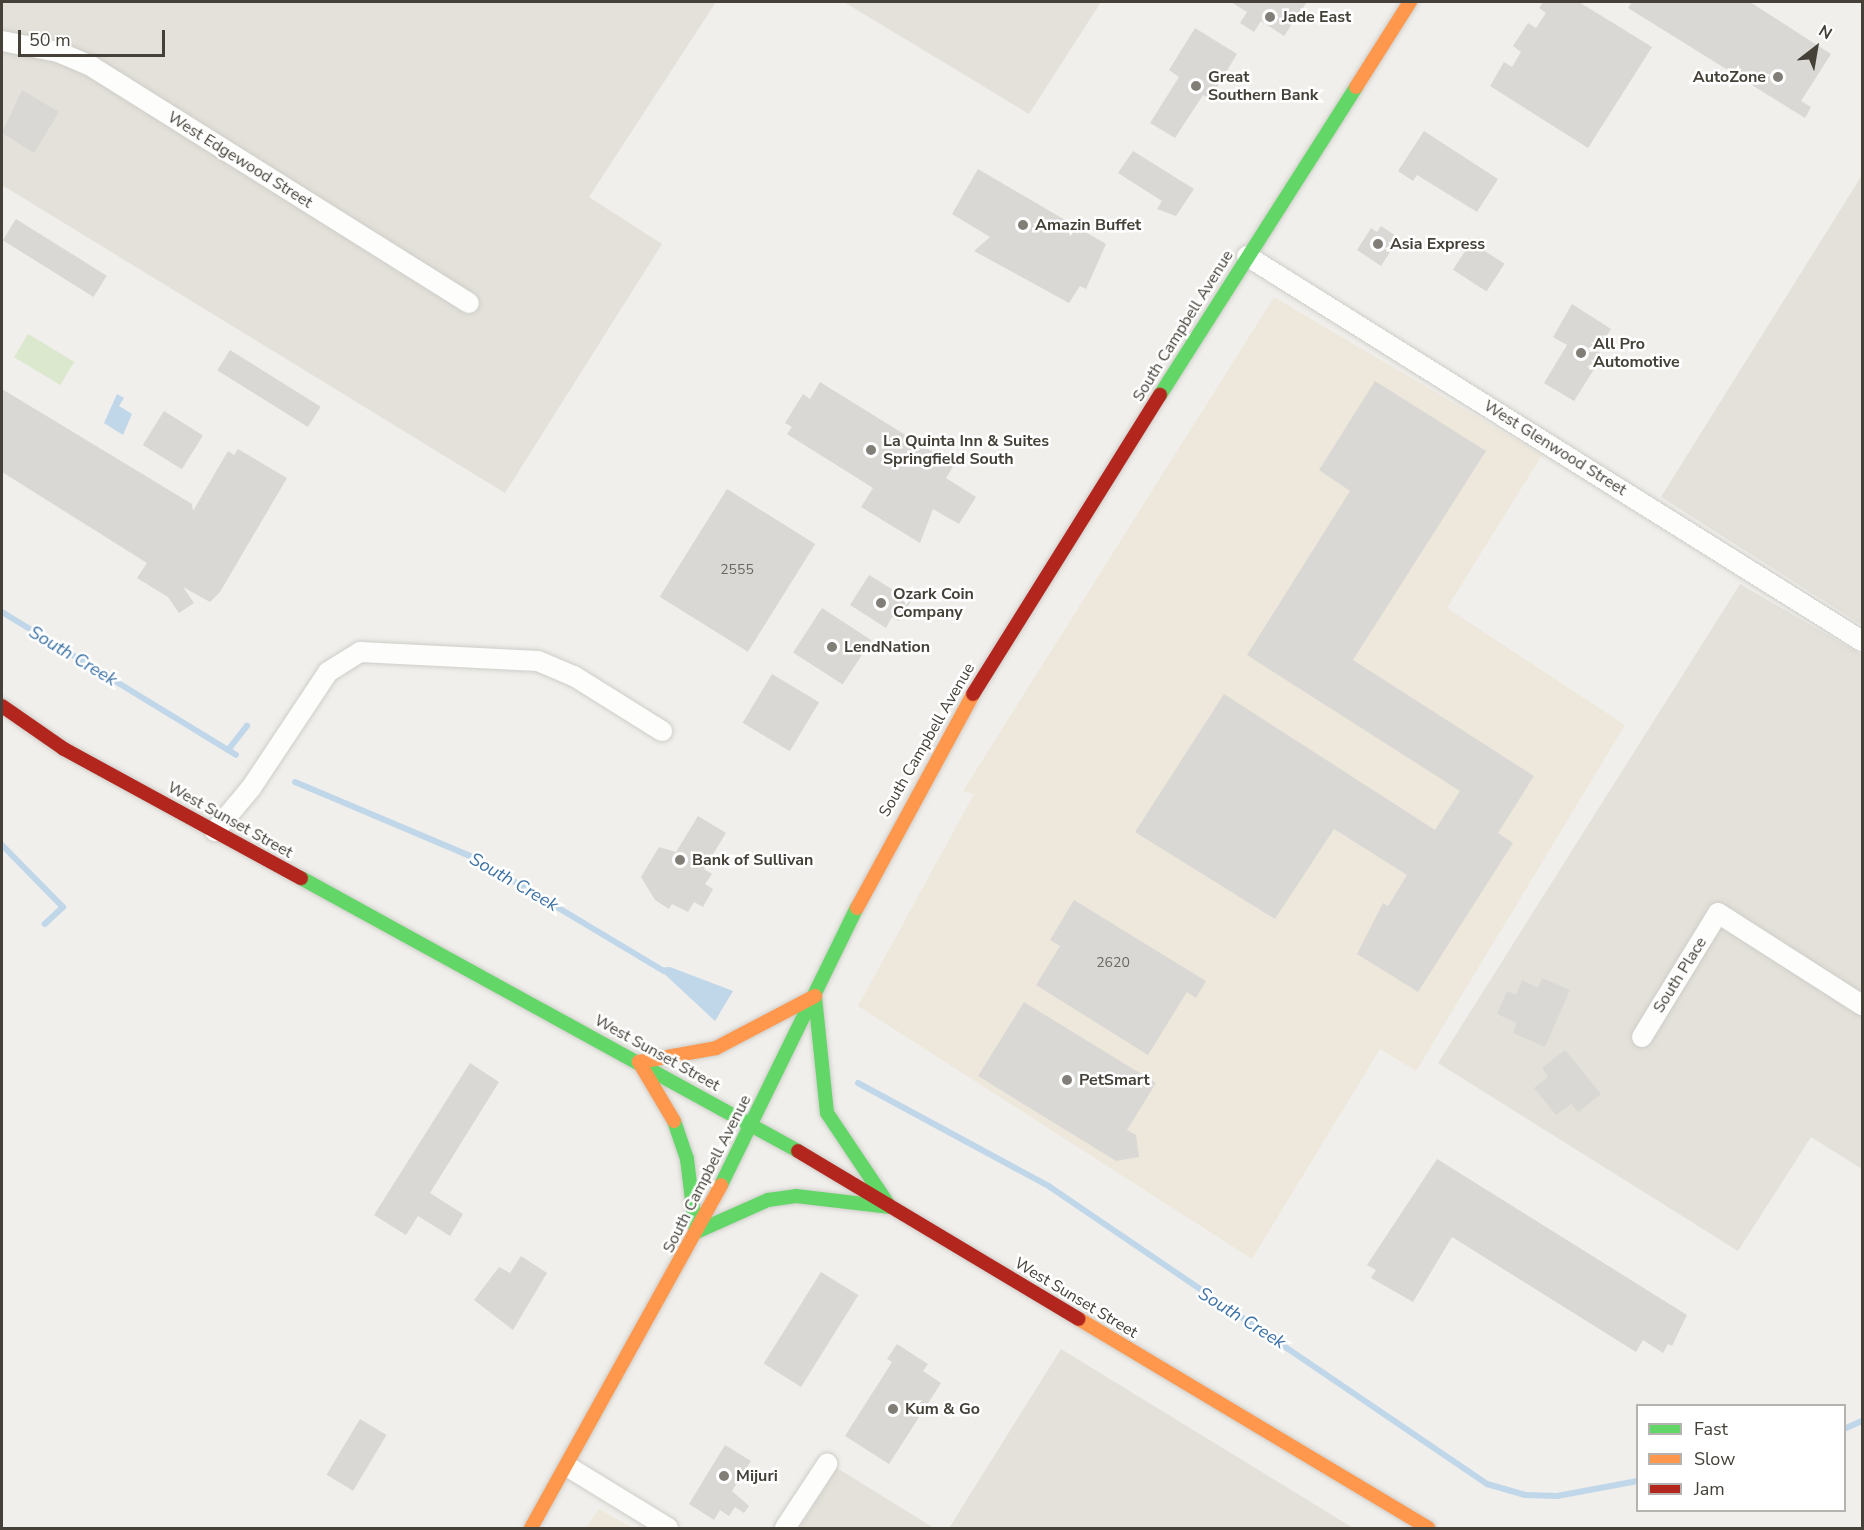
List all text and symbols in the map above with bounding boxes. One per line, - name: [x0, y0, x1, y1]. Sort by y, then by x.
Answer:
- place label: Jade East: [1282, 7, 1351, 27]
- marker: Jade East: [1263, 10, 1277, 24]
- scale bar: [21, 18, 168, 56]
- north arrow: [1786, 18, 1846, 78]
- text: N: [1814, 20, 1836, 45]
- text: 50 m: [29, 28, 71, 52]
- place label: Great Southern Bank: [1208, 67, 1318, 105]
- place label: AutoZone: [1693, 67, 1766, 87]
- marker: AutoZone: [1771, 70, 1785, 84]
- marker: Great Southern Bank: [1189, 79, 1203, 93]
- street label: West Edgewood Street: [164, 108, 316, 212]
- place label: Amazin Buffet: [1035, 215, 1141, 235]
- marker: Amazin Buffet: [1016, 218, 1030, 232]
- place label: Asia Express: [1390, 234, 1485, 254]
- marker: Asia Express: [1371, 237, 1385, 251]
- street label: South Campbell Avenue: [1129, 247, 1237, 405]
- place label: All Pro Automotive: [1593, 334, 1680, 372]
- marker: All Pro Automotive: [1574, 346, 1588, 360]
- street label: West Glenwood Street: [1480, 396, 1630, 500]
- place label: La Quinta Inn & Suites Springfield South: [883, 431, 1049, 469]
- marker: La Quinta Inn & Suites Springfield South: [864, 443, 878, 457]
- house number: 2555: [720, 562, 754, 578]
- place label: Ozark Coin Company: [893, 584, 974, 622]
- marker: Ozark Coin Company: [874, 596, 888, 610]
- water label: South Creek: [25, 621, 121, 691]
- place label: LendNation: [844, 637, 930, 657]
- marker: LendNation: [825, 640, 839, 654]
- street label: South Campbell Avenue: [875, 660, 979, 820]
- street label: West Sunset Street: [164, 778, 296, 862]
- water label: South Creek: [466, 848, 562, 916]
- place label: Bank of Sullivan: [692, 850, 813, 870]
- marker: Bank of Sullivan: [673, 853, 687, 867]
- street label: South Place: [1649, 934, 1711, 1016]
- house number: 2620: [1096, 955, 1130, 971]
- street label: West Sunset Street: [591, 1011, 723, 1095]
- place label: PetSmart: [1079, 1070, 1150, 1090]
- marker: PetSmart: [1060, 1073, 1074, 1087]
- street label: South Campbell Avenue: [659, 1092, 755, 1256]
- street label: West Sunset Street: [1011, 1254, 1141, 1342]
- water label: South Creek: [1194, 1283, 1290, 1353]
- place label: Kum & Go: [905, 1399, 980, 1419]
- marker: Kum & Go: [886, 1402, 900, 1416]
- legend: [1636, 1404, 1846, 1512]
- text: Fast: [1694, 1417, 1728, 1441]
- text: Slow: [1694, 1447, 1735, 1471]
- place label: Mijuri: [736, 1466, 778, 1486]
- marker: Mijuri: [717, 1469, 731, 1483]
- text: Jam: [1694, 1477, 1725, 1501]

